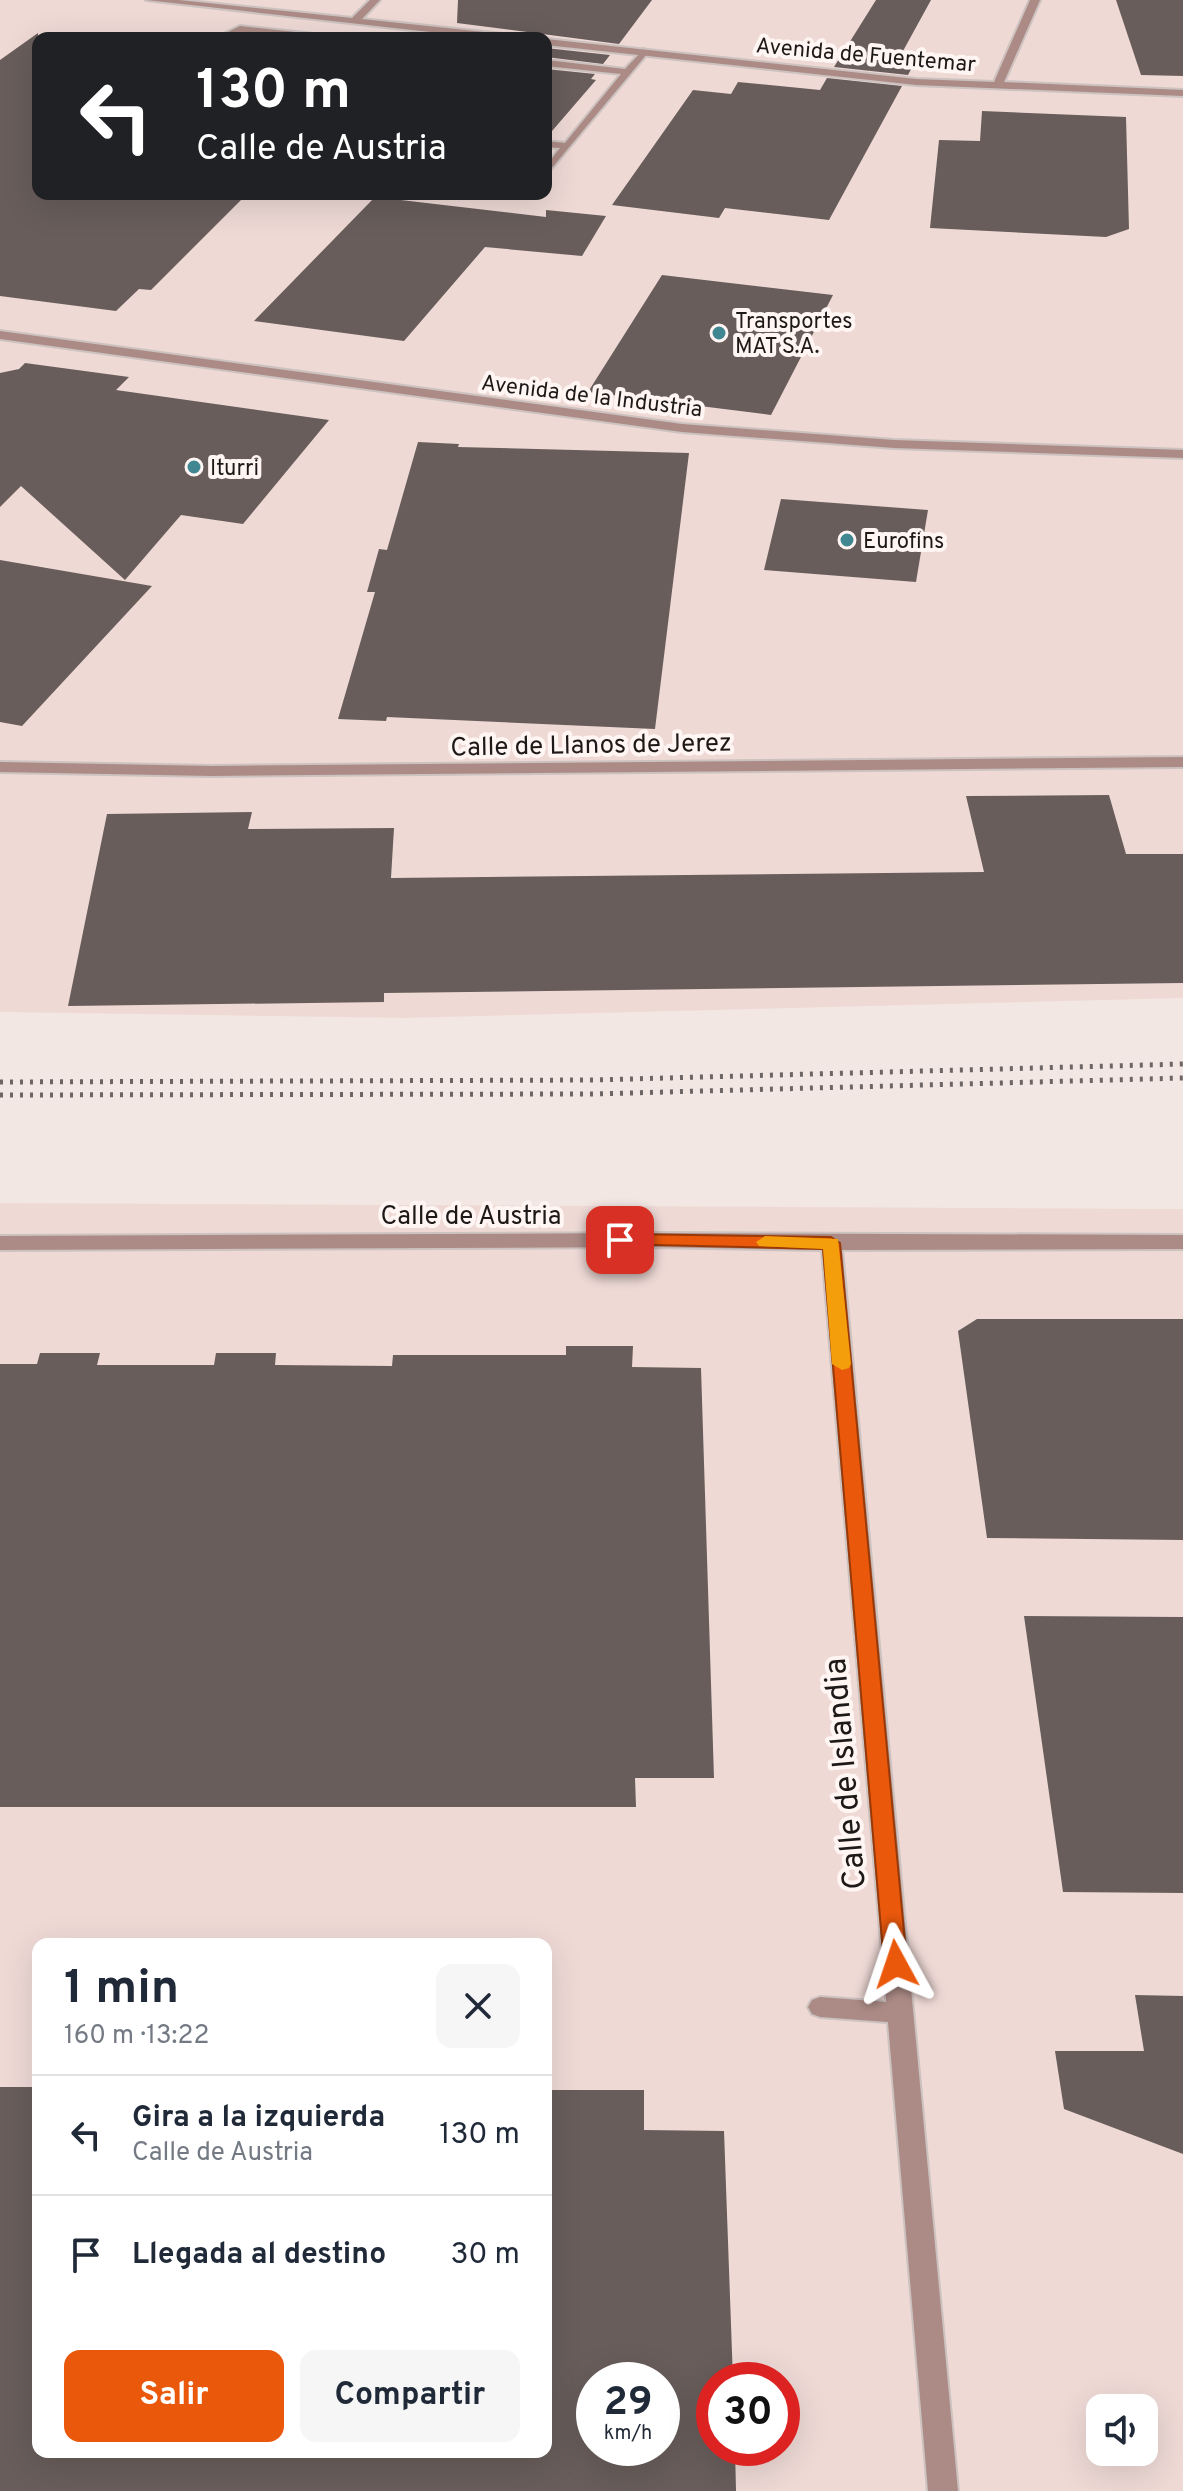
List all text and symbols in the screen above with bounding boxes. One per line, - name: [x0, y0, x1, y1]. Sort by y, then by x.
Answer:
- street label: Avenida de Fuentemar: [755, 33, 977, 80]
- text: 130 m: [196, 58, 351, 128]
- icon: left: [64, 64, 168, 168]
- text: Calle de Austria: [196, 127, 447, 173]
- place label: Transportes MAT S.A.: [735, 309, 852, 361]
- marker: Transportes MAT S.A.: [710, 324, 728, 342]
- street label: Avenida de la Industria: [479, 371, 704, 424]
- place label: Iturri: [210, 456, 259, 483]
- marker: Iturri: [185, 458, 203, 476]
- place label: Eurofins: [863, 529, 944, 556]
- marker: Eurofins: [838, 531, 856, 549]
- street label: Calle de Llanos de Jerez: [450, 728, 732, 765]
- street label: Calle de Austria: [380, 1201, 562, 1234]
- pin: [586, 1206, 654, 1274]
- icon: arrive: [598, 1218, 642, 1262]
- street label: Calle de Islandia: [817, 1656, 877, 1891]
- position arrow: [854, 1922, 938, 2006]
- text: 1 min: [64, 1960, 179, 2020]
- button: close: [436, 1964, 520, 2048]
- text: 160 m · 13:22: [64, 2020, 209, 2053]
- text: Gira a la izquierda: [132, 2100, 385, 2137]
- icon: left: [64, 2113, 108, 2157]
- text: 130 m: [439, 2117, 520, 2154]
- text: Calle de Austria: [132, 2137, 313, 2170]
- icon: arrive: [64, 2233, 108, 2277]
- text: Llegada al destino: [132, 2237, 386, 2274]
- text: 30 m: [451, 2237, 520, 2274]
- button: Salir: [64, 2350, 284, 2442]
- button: Compartir: [300, 2350, 520, 2442]
- speed limit sign: 30: [696, 2362, 800, 2466]
- text: 29: [603, 2379, 653, 2429]
- map controls: [1086, 2394, 1158, 2466]
- button: sound: [1086, 2394, 1158, 2466]
- text: km/h: [604, 2421, 652, 2447]

